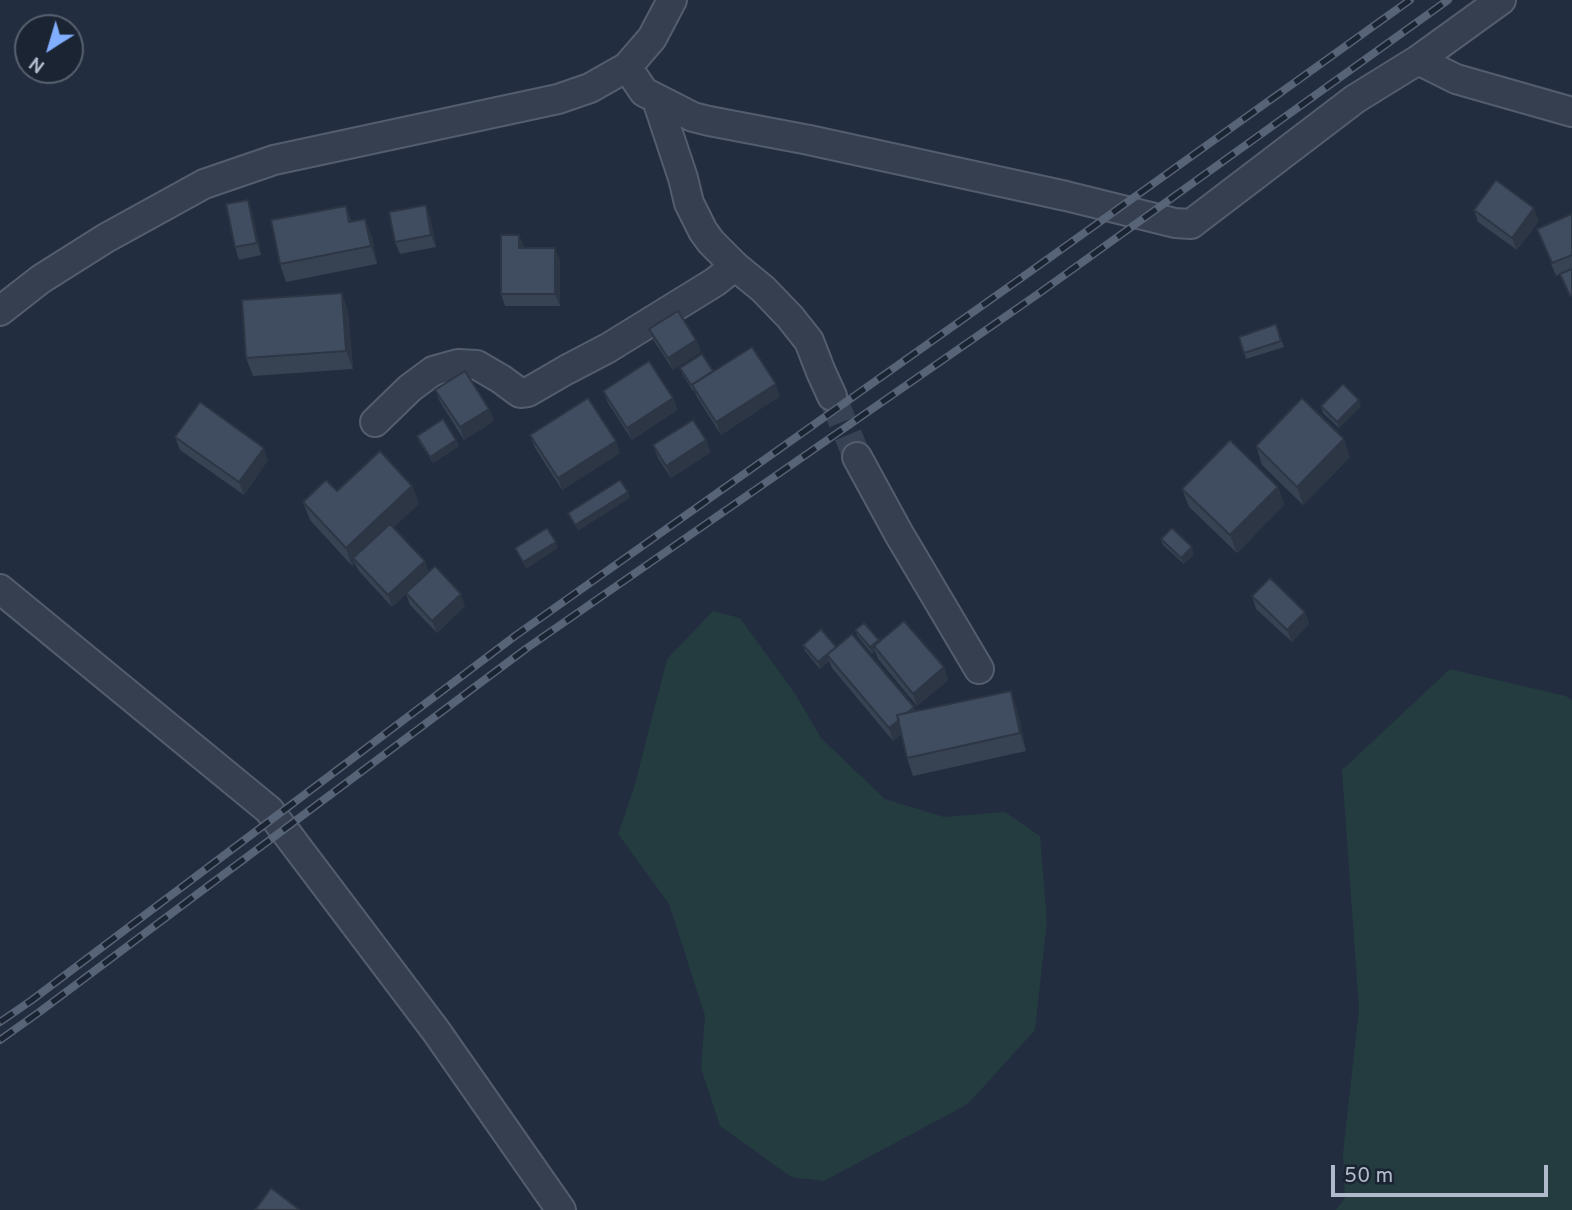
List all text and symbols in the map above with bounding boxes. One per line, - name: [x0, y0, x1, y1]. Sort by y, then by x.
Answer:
- north arrow: [14, 14, 84, 84]
- text: N: [25, 50, 50, 78]
- scale bar: [1334, 1150, 1551, 1194]
- text: 50 m: [1344, 1163, 1393, 1190]

